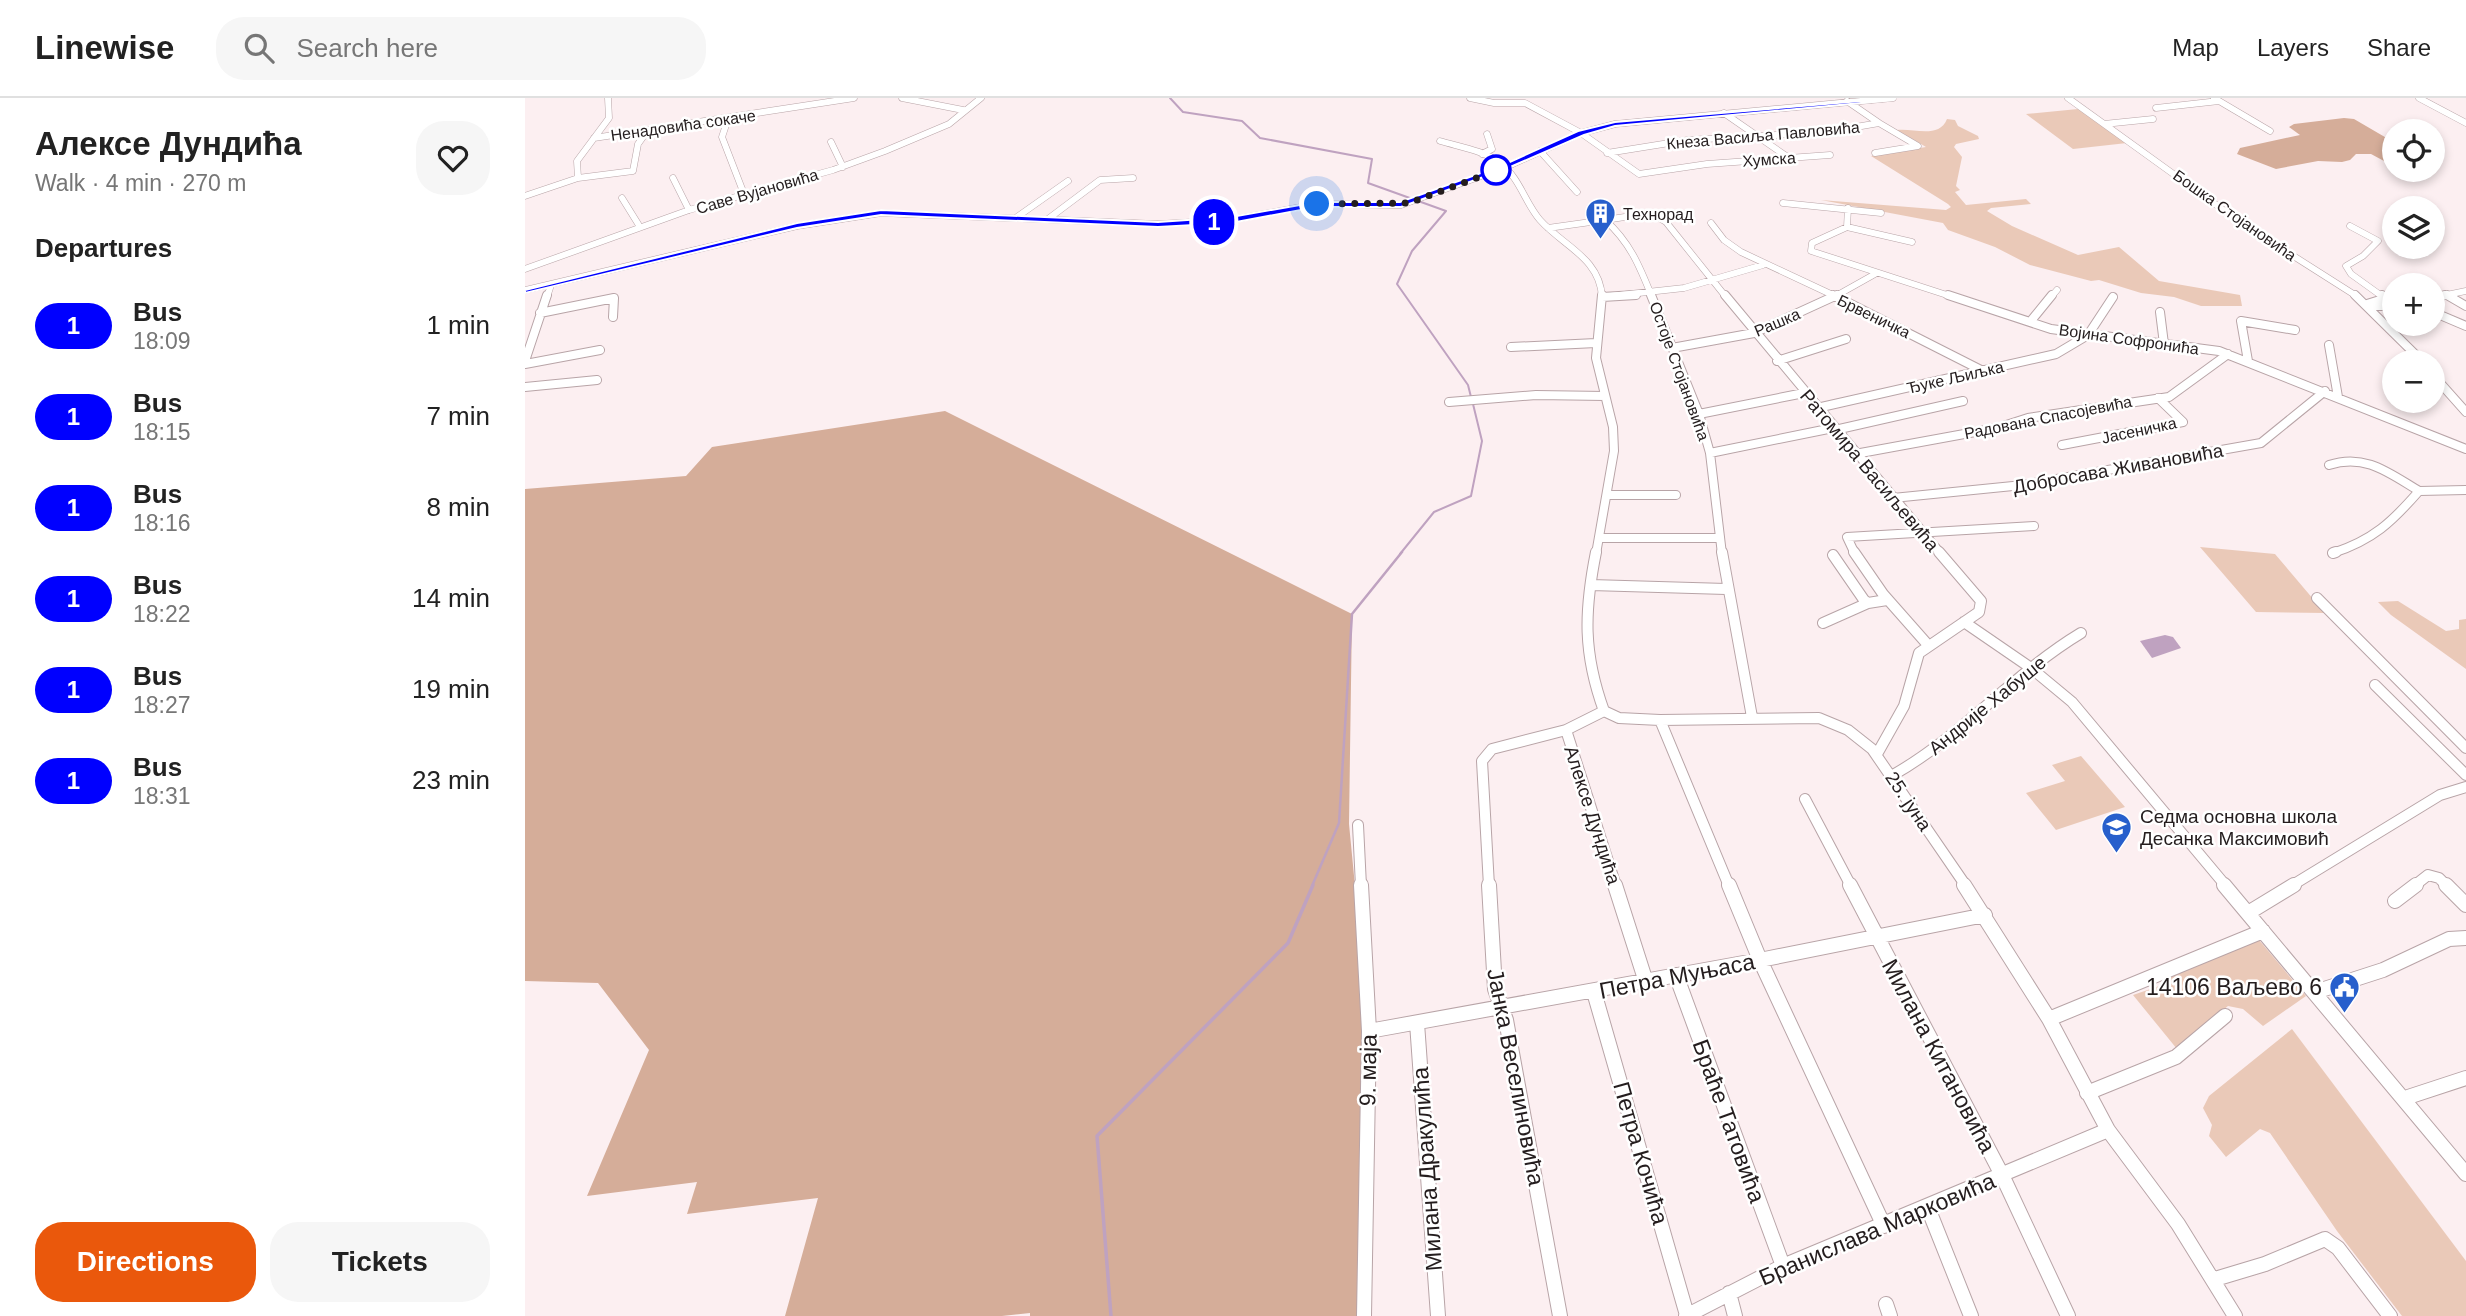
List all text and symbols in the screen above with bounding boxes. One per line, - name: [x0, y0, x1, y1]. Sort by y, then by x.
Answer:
- search box: [216, 17, 706, 80]
- text: Linewise: [35, 29, 174, 66]
- icon: search: [240, 29, 278, 67]
- text: Search here: [296, 33, 438, 63]
- text: Map: [2172, 34, 2219, 61]
- text: Layers: [2257, 34, 2329, 61]
- text: Share: [2367, 34, 2431, 61]
- street label: Ненадовића сокаче: [609, 107, 757, 144]
- street label: Кнеза Васиља Павловића: [1666, 119, 1860, 152]
- map controls: [2382, 119, 2445, 413]
- button: locate: [2382, 119, 2445, 182]
- button: heart: [416, 121, 490, 195]
- text: Алексе Дундића: [35, 125, 302, 162]
- street label: Хумска: [1742, 149, 1796, 170]
- unlabelled marker: [1481, 155, 1511, 185]
- street label: Саве Вујановића: [694, 166, 820, 217]
- street label: Бошка Стојановића: [2170, 167, 2299, 264]
- text: Walk · 4 min · 270 m: [35, 170, 246, 196]
- your location: [1299, 186, 1334, 221]
- button: layers: [2382, 196, 2445, 259]
- building icon: Технорад: [1583, 197, 1617, 241]
- line badge: 1: [1191, 199, 1237, 245]
- place label: Технорад: [1623, 206, 1694, 223]
- text: 1: [1207, 208, 1221, 235]
- text: Departures: [35, 233, 172, 263]
- button: +: [2382, 273, 2445, 336]
- street label: Брвеничка: [1835, 291, 1913, 341]
- text: Bus: [133, 297, 182, 327]
- street label: Остоје Стојановића: [1647, 299, 1713, 443]
- street label: Рашка: [1752, 305, 1803, 340]
- text: 1 min: [426, 310, 490, 340]
- text: 1: [67, 312, 80, 339]
- street label: Војина Софронића: [2058, 321, 2200, 358]
- text: 18:09: [133, 328, 191, 354]
- button: −: [2382, 350, 2445, 413]
- street label: Ђуке Љиљка: [1905, 358, 2005, 397]
- street label: Ратомира Васиљевића: [1796, 385, 1944, 556]
- text: Bus: [133, 388, 182, 418]
- street label: Радована Спасојевића: [1963, 393, 2134, 442]
- text: 7 min: [426, 401, 490, 431]
- text: 1: [67, 403, 80, 430]
- street label: Јасеничка: [2100, 414, 2178, 447]
- text: 18:15: [133, 419, 191, 445]
- street label: Добросава Живановића: [2011, 440, 2225, 497]
- text: Bus: [133, 479, 182, 509]
- text: 8 min: [426, 492, 490, 522]
- text: 1: [67, 494, 80, 521]
- text: 18:16: [133, 510, 191, 536]
- text: Bus: [133, 570, 182, 600]
- text: 14 min: [412, 583, 490, 613]
- text: 1: [67, 585, 80, 612]
- text: 18:22: [133, 601, 191, 627]
- street label: Андрије Хабуше: [1925, 652, 2050, 759]
- text: Bus: [133, 661, 182, 691]
- text: 19 min: [412, 674, 490, 704]
- text: 1: [67, 676, 80, 703]
- text: 18:27: [133, 692, 191, 718]
- street label: Алексе Дундића: [1560, 743, 1625, 887]
- text: Bus: [133, 752, 182, 782]
- text: 23 min: [412, 765, 490, 795]
- text: 1: [67, 767, 80, 794]
- street label: 25. јуна: [1881, 768, 1936, 835]
- text: 18:31: [133, 783, 191, 809]
- place label: Седма основна школа Десанка Максимовић: [2140, 806, 2337, 849]
- school or university icon: Седма основна школа Десанка Максимовић: [2100, 810, 2134, 854]
- street label: Петра Муњаса: [1597, 948, 1757, 1004]
- street label: Милана Китановића: [1877, 955, 2001, 1157]
- street label: Јанка Веселиновића: [1482, 966, 1550, 1188]
- public building icon: 14106 Ваљево 6: [2328, 970, 2362, 1014]
- place label: 14106 Ваљево 6: [2146, 974, 2322, 1000]
- street label: 9. маја: [1354, 1034, 1382, 1106]
- street label: Браће Татовића: [1687, 1036, 1771, 1206]
- street label: Милана Дракулића: [1407, 1066, 1447, 1272]
- street label: Петра Кочића: [1608, 1079, 1674, 1228]
- street label: Бранислава Марковића: [1755, 1167, 1999, 1291]
- button: Directions: [35, 1222, 256, 1302]
- button: Tickets: [270, 1222, 490, 1302]

